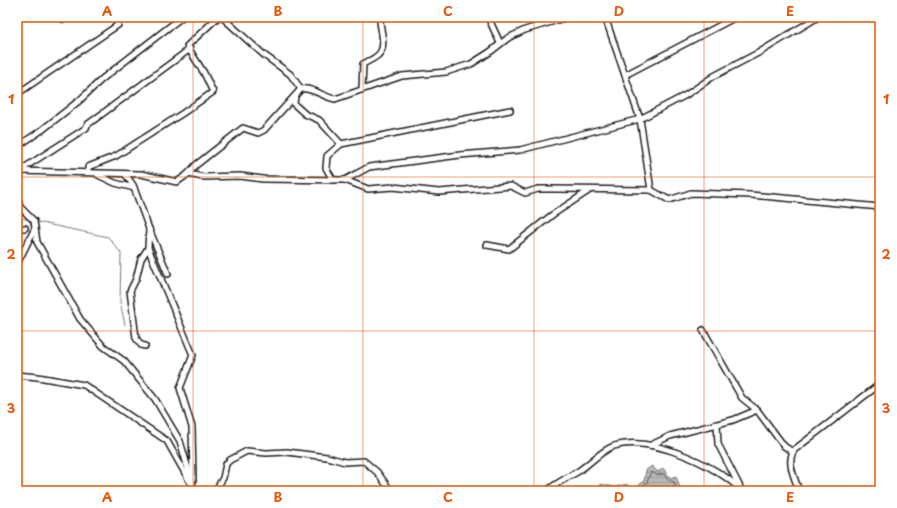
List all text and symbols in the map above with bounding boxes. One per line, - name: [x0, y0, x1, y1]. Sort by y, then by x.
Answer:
- text: A: [102, 1, 112, 20]
- text: B: [274, 1, 283, 20]
- text: C: [443, 1, 453, 20]
- text: D: [614, 1, 624, 20]
- text: E: [786, 1, 794, 20]
- text: 1: [8, 89, 14, 108]
- text: 1: [883, 89, 889, 108]
- text: 2: [6, 244, 16, 263]
- text: 2: [881, 244, 891, 263]
- text: 3: [7, 398, 16, 417]
- text: 3: [882, 398, 891, 417]
- text: A: [102, 487, 112, 506]
- text: B: [274, 487, 283, 506]
- text: C: [443, 487, 453, 506]
- text: D: [614, 487, 624, 506]
- text: E: [786, 487, 794, 506]

